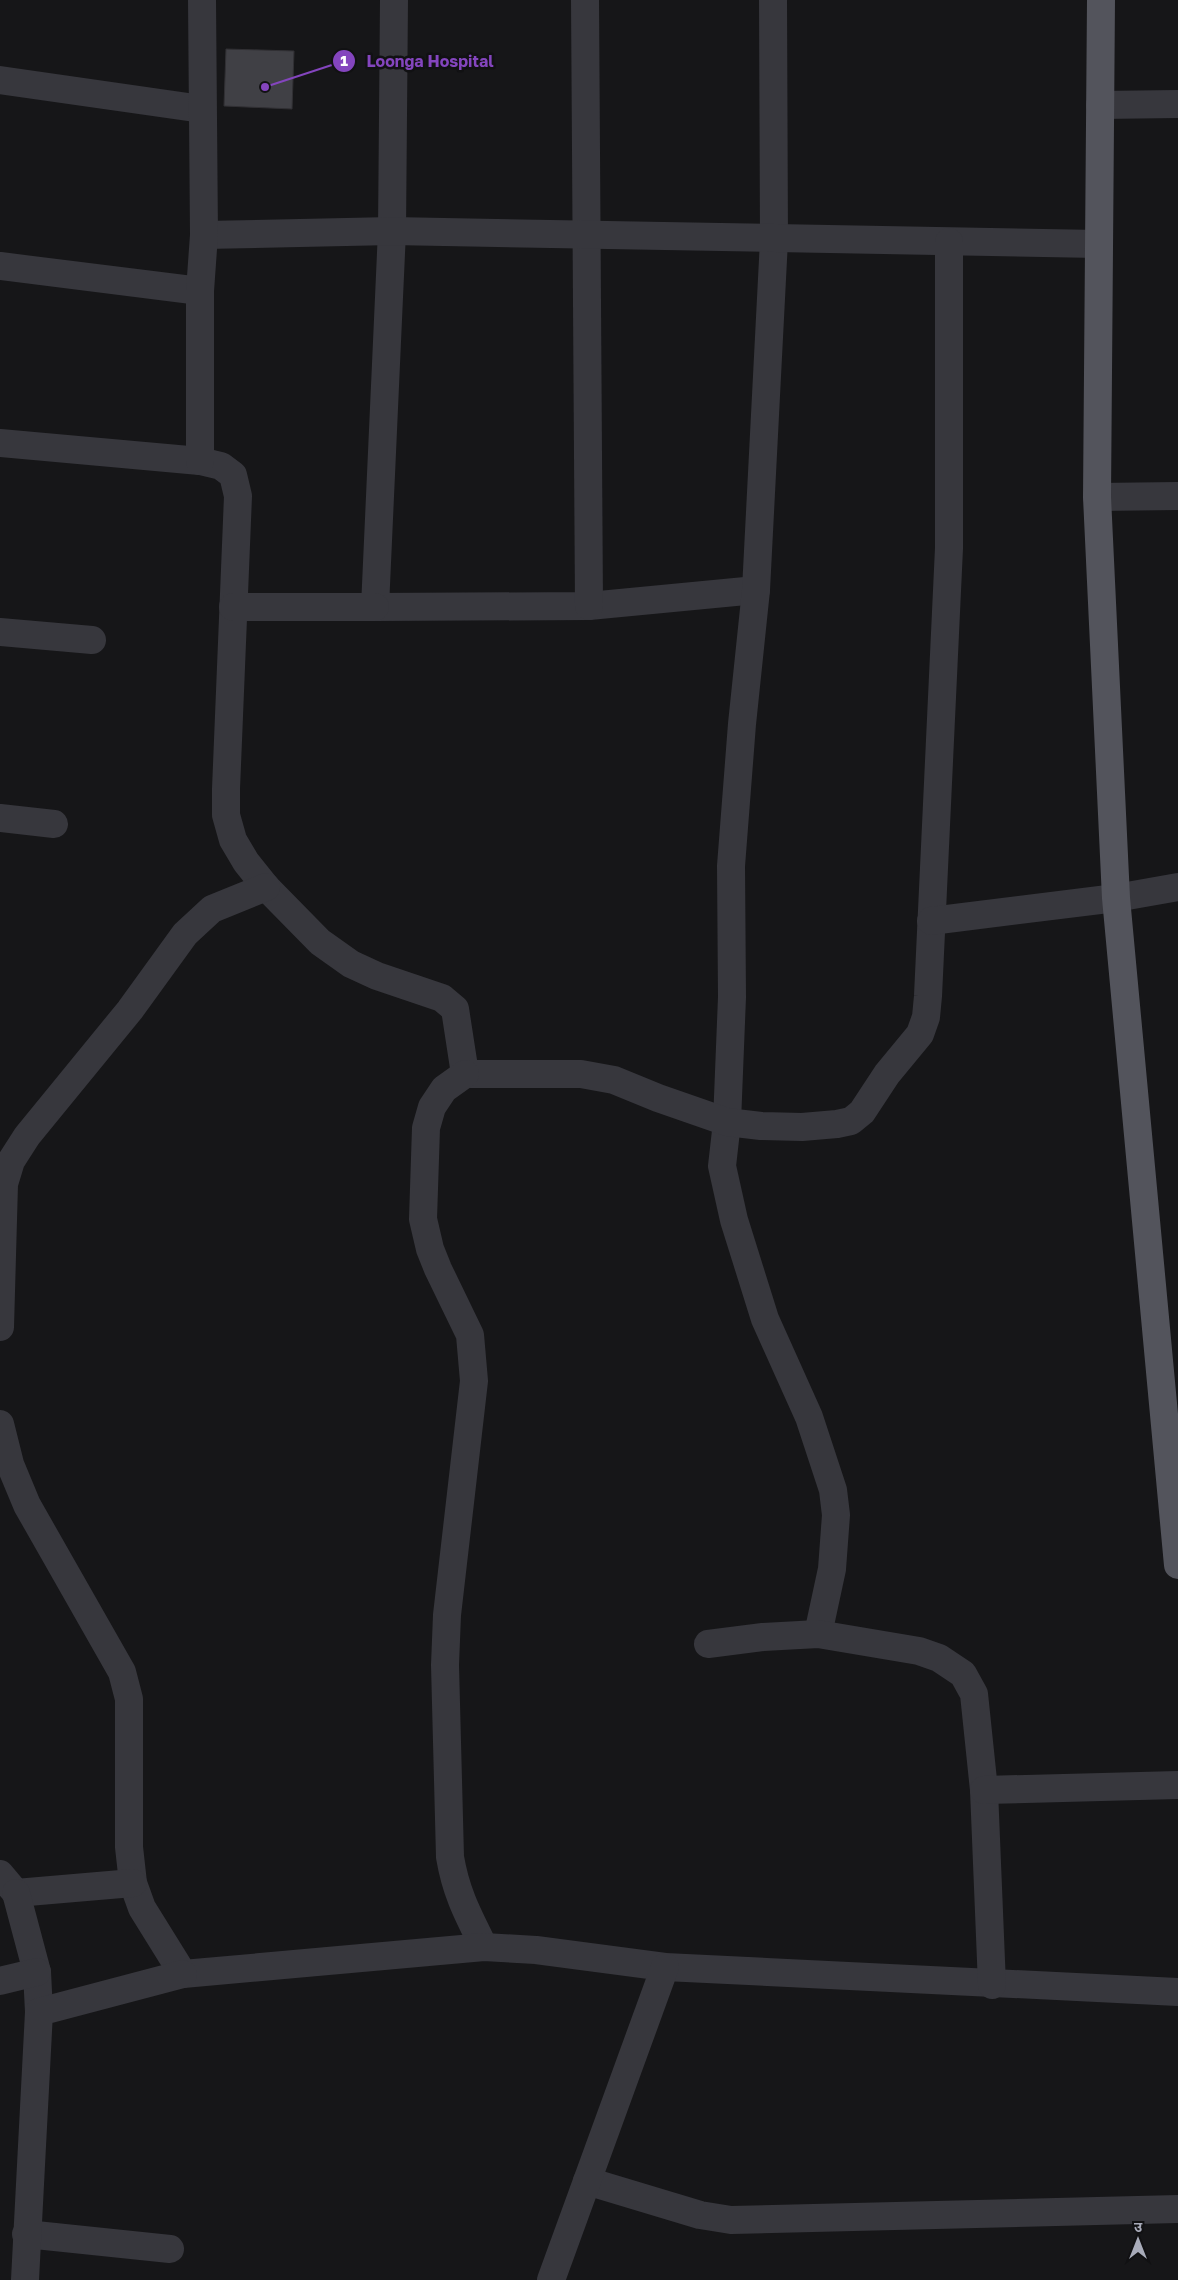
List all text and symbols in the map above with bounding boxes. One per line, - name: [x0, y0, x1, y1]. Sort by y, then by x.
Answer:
- callout: Loonga Hospital: [332, 46, 504, 77]
- text: 1: [340, 51, 348, 69]
- text: Loonga Hospital: [366, 51, 494, 71]
- north arrow: [1113, 2215, 1163, 2265]
- text: उ: [1134, 2218, 1143, 2235]

